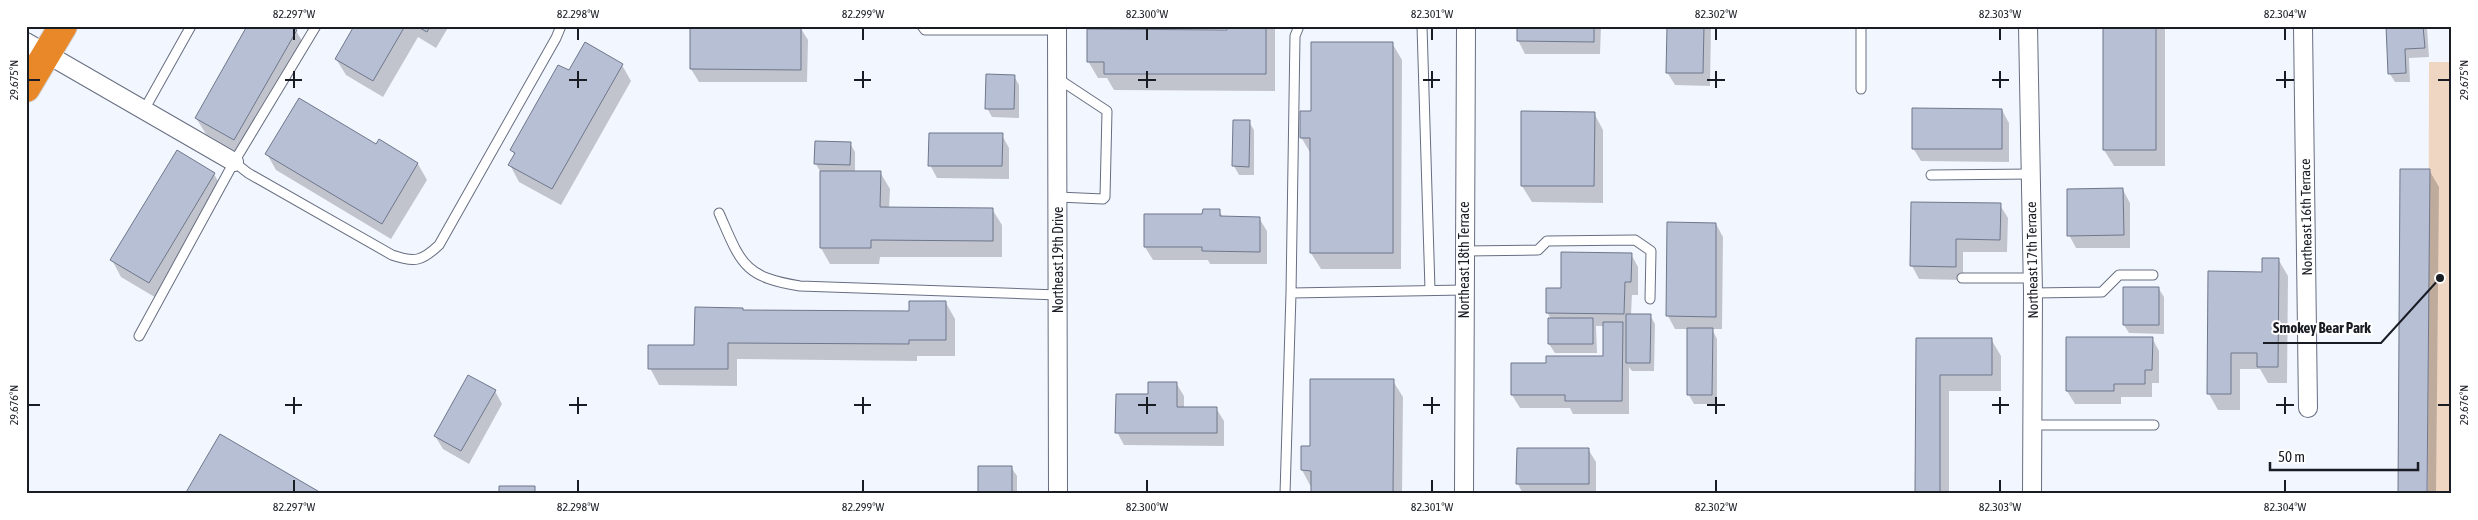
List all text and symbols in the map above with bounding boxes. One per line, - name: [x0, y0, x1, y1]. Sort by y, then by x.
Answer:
- text: 82.297°W: [273, 7, 315, 21]
- text: 82.298°W: [557, 7, 599, 21]
- text: 82.299°W: [842, 7, 884, 21]
- text: 82.300°W: [1126, 7, 1168, 21]
- text: 82.301°W: [1411, 7, 1453, 21]
- text: 82.302°W: [1695, 7, 1737, 21]
- text: 82.303°W: [1979, 7, 2021, 21]
- text: 82.304°W: [2264, 7, 2306, 21]
- text: 29.675°N: [7, 60, 21, 100]
- text: 29.675°N: [2457, 60, 2471, 100]
- street label: Northeast 16th Terrace: [2297, 158, 2315, 276]
- street label: Northeast 17th Terrace: [2023, 201, 2041, 319]
- street label: Northeast 18th Terrace: [1456, 202, 1472, 319]
- street label: Northeast 19th Drive: [1050, 207, 1066, 313]
- callout: Smokey Bear Park: [2263, 313, 2381, 343]
- text: Smokey Bear Park: [2273, 319, 2371, 336]
- text: 29.676°N: [7, 385, 21, 425]
- text: 29.676°N: [2457, 385, 2471, 425]
- scale bar: [2270, 440, 2418, 472]
- text: 50 m: [2278, 448, 2305, 465]
- text: 82.297°W: [273, 500, 315, 514]
- text: 82.298°W: [557, 500, 599, 514]
- text: 82.299°W: [842, 500, 884, 514]
- text: 82.300°W: [1126, 500, 1168, 514]
- text: 82.301°W: [1411, 500, 1453, 514]
- text: 82.302°W: [1695, 500, 1737, 514]
- text: 82.303°W: [1979, 500, 2021, 514]
- text: 82.304°W: [2264, 500, 2306, 514]

